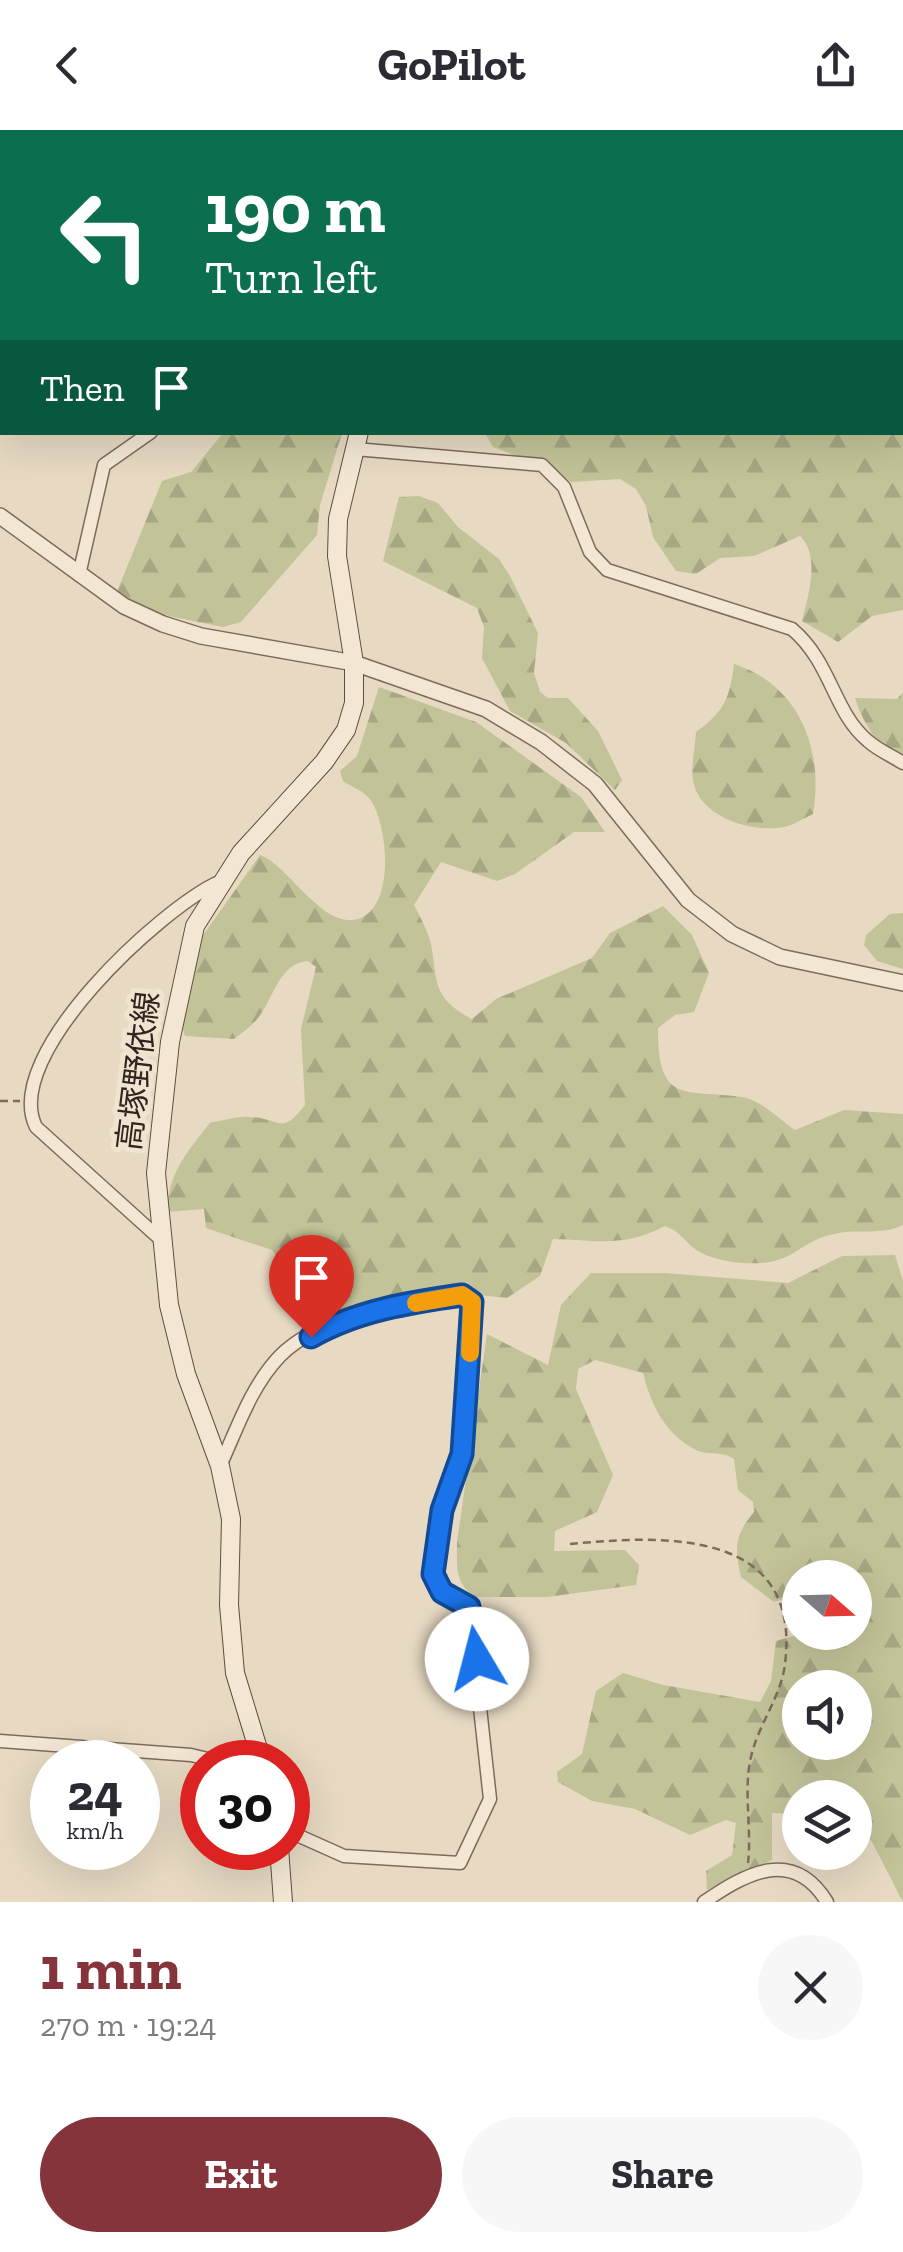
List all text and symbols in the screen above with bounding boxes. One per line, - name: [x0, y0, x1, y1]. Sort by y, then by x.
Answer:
- icon: back: [40, 38, 95, 93]
- text: GoPilot: [378, 38, 525, 92]
- icon: share: [808, 38, 863, 93]
- text: 190 m: [205, 166, 385, 250]
- icon: left: [40, 170, 170, 300]
- text: Turn left: [205, 251, 377, 305]
- icon: arrive: [144, 360, 199, 415]
- text: Then: [40, 365, 124, 411]
- street label: 高塚野依線: [109, 989, 167, 1153]
- pin: [269, 1235, 354, 1338]
- icon: arrive: [284, 1250, 339, 1305]
- north arrow: [782, 1560, 872, 1650]
- map controls: [782, 1560, 872, 1870]
- position arrow: [425, 1607, 529, 1711]
- button: sound: [782, 1670, 872, 1760]
- speed limit sign: 30: [180, 1740, 310, 1870]
- text: 24: [67, 1763, 123, 1823]
- button: layers: [782, 1780, 872, 1870]
- text: km/h: [66, 1815, 124, 1845]
- text: 1 min: [40, 1932, 182, 2004]
- button: close: [758, 1935, 863, 2040]
- text: 270 m · 19:24: [40, 2006, 217, 2044]
- button: Exit: [40, 2117, 442, 2232]
- button: Share: [462, 2117, 863, 2232]

